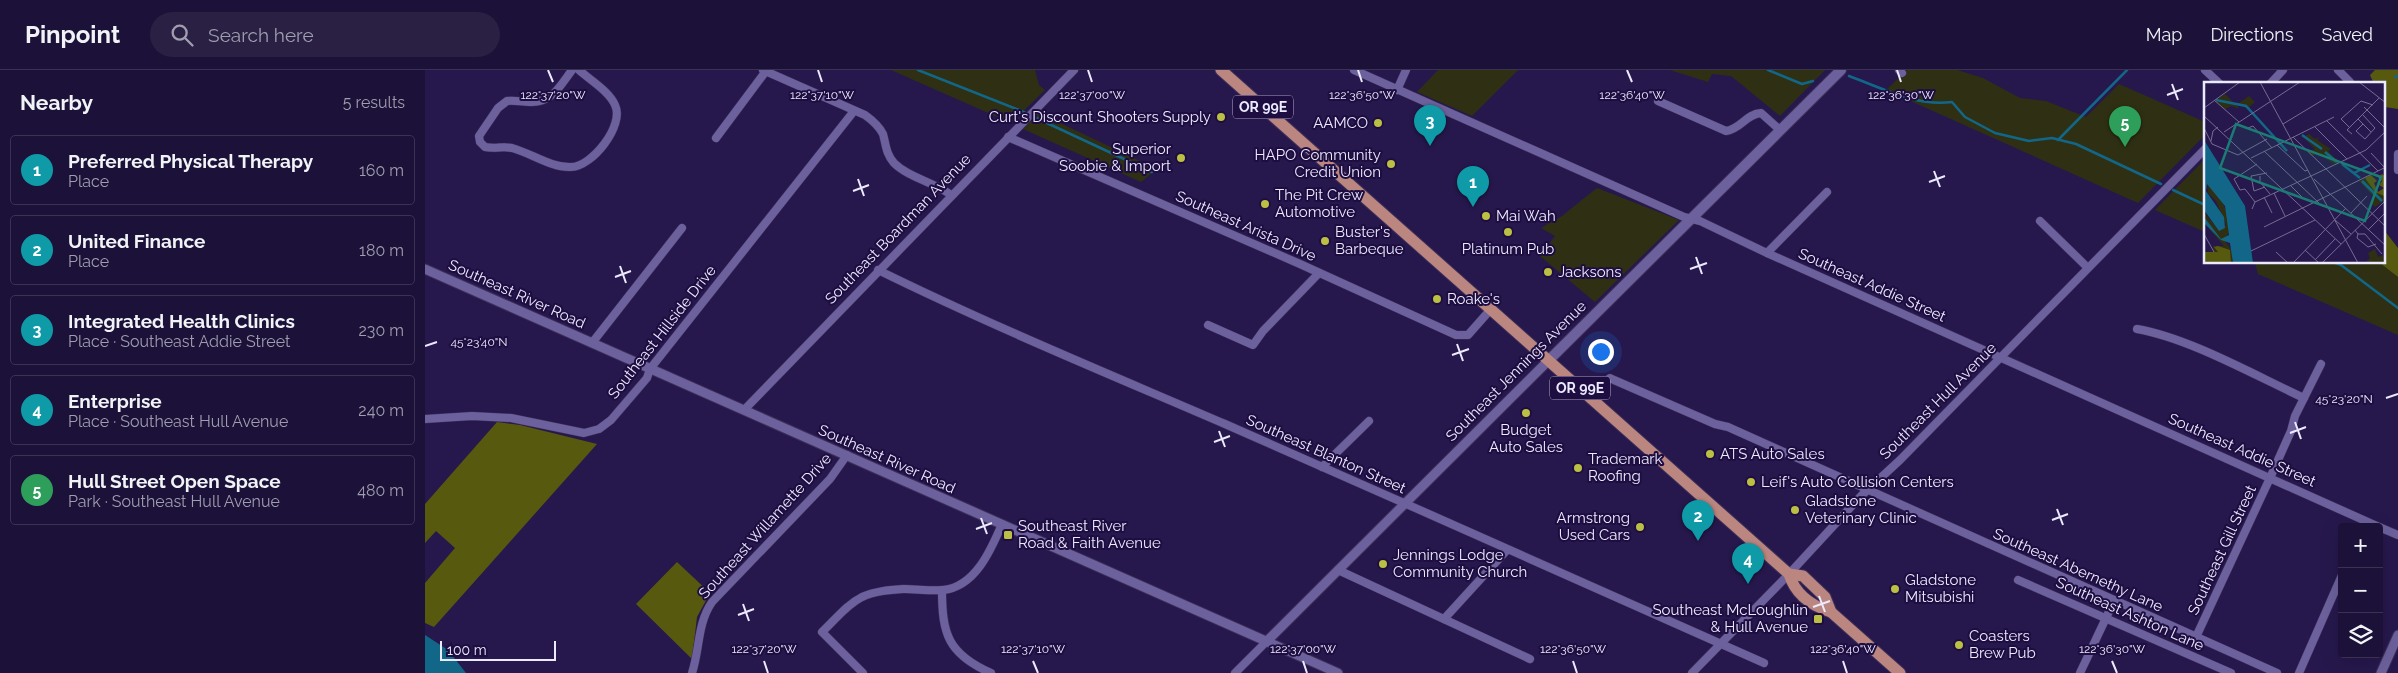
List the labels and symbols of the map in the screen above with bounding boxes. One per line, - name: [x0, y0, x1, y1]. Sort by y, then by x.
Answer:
- inset map: [2204, 82, 2385, 264]
- text: 122°37'20"W: [520, 88, 586, 102]
- text: 122°37'10"W: [790, 88, 854, 102]
- text: 122°37'00"W: [1059, 88, 1126, 102]
- text: 122°36'50"W: [1329, 88, 1396, 102]
- text: 122°36'40"W: [1599, 88, 1665, 102]
- text: 122°36'30"W: [1868, 88, 1935, 102]
- road number: OR 99E: [1233, 96, 1293, 118]
- pin: 3: [1414, 105, 1446, 146]
- pin: 5: [2109, 106, 2141, 147]
- place label: Curt's Discount Shooters Supply: [989, 108, 1211, 126]
- marker: Curt's Discount Shooters Supply: [1215, 111, 1227, 123]
- place label: AAMCO: [1313, 114, 1368, 132]
- marker: AAMCO: [1372, 117, 1384, 129]
- place label: Superior Soobie & Import: [1059, 140, 1172, 175]
- place label: HAPO Community Credit Union: [1255, 146, 1381, 181]
- street label: Southeast Boardman Avenue: [821, 150, 975, 308]
- marker: Superior Soobie & Import: [1175, 152, 1187, 164]
- marker: HAPO Community Credit Union: [1385, 158, 1397, 170]
- pin: 1: [1457, 166, 1489, 207]
- place label: The Pit Crew Automotive: [1275, 186, 1363, 221]
- street label: Southeast Arista Drive: [1173, 187, 1319, 265]
- marker: The Pit Crew Automotive: [1259, 198, 1271, 210]
- place label: Mai Wah: [1496, 207, 1556, 225]
- marker: Mai Wah: [1480, 210, 1492, 222]
- place label: Buster's Barbeque: [1335, 223, 1404, 258]
- marker: Platinum Pub: [1502, 226, 1514, 238]
- marker: Buster's Barbeque: [1319, 235, 1331, 247]
- place label: Platinum Pub: [1462, 240, 1554, 258]
- street label: Southeast Addie Street: [1796, 244, 1948, 326]
- street label: Southeast River Road: [446, 256, 588, 332]
- street label: Southeast Hillside Drive: [604, 261, 720, 402]
- place label: Jacksons: [1558, 263, 1622, 281]
- marker: Jacksons: [1542, 266, 1554, 278]
- place label: Roake's: [1447, 290, 1500, 308]
- marker: Roake's: [1431, 293, 1443, 305]
- street label: Southeast Jennings Avenue: [1442, 297, 1590, 445]
- text: 45°23'40"N: [451, 335, 507, 349]
- your location: [1588, 339, 1614, 365]
- street label: Southeast Hull Avenue: [1876, 339, 2000, 463]
- road number: OR 99E: [1550, 376, 1610, 400]
- text: 45°23'20"N: [2315, 392, 2373, 406]
- marker: Budget Auto Sales: [1520, 407, 1532, 419]
- street label: Southeast Addie Street: [2166, 409, 2318, 491]
- street label: Southeast Blanton Street: [1243, 411, 1409, 497]
- street label: Southeast River Road: [816, 421, 958, 497]
- place label: Budget Auto Sales: [1489, 421, 1563, 456]
- place label: ATS Auto Sales: [1720, 445, 1825, 463]
- marker: ATS Auto Sales: [1704, 448, 1716, 460]
- street label: Southeast Willamette Drive: [695, 449, 835, 602]
- place label: Trademark Roofing: [1588, 450, 1663, 485]
- marker: Trademark Roofing: [1572, 462, 1584, 474]
- place label: Leif's Auto Collision Centers: [1761, 473, 1954, 491]
- marker: Leif's Auto Collision Centers: [1745, 476, 1757, 488]
- street label: Southeast Gill Street: [2184, 482, 2260, 618]
- place label: Gladstone Veterinary Clinic: [1805, 492, 1917, 527]
- pin: 2: [1682, 500, 1714, 541]
- marker: Gladstone Veterinary Clinic: [1789, 504, 1801, 516]
- place label: Armstrong Used Cars: [1557, 509, 1630, 544]
- place label: Southeast River Road & Faith Avenue: [1018, 517, 1161, 552]
- marker: Armstrong Used Cars: [1634, 521, 1646, 533]
- street label: Southeast Abernethy Lane: [1990, 524, 2166, 616]
- marker: Southeast River Road & Faith Avenue: [1002, 529, 1014, 541]
- pin: 4: [1732, 543, 1764, 584]
- place label: Jennings Lodge Community Church: [1393, 546, 1527, 581]
- marker: Jennings Lodge Community Church: [1377, 558, 1389, 570]
- place label: Gladstone Mitsubishi: [1905, 571, 1976, 606]
- street label: Southeast Ashton Lane: [2053, 573, 2207, 655]
- marker: Gladstone Mitsubishi: [1889, 583, 1901, 595]
- place label: Southeast McLoughlin & Hull Avenue: [1652, 601, 1808, 636]
- marker: Southeast McLoughlin & Hull Avenue: [1812, 613, 1824, 625]
- place label: Coasters Brew Pub: [1969, 627, 2036, 662]
- scale bar: [440, 638, 556, 661]
- marker: Coasters Brew Pub: [1953, 639, 1965, 651]
- text: 122°37'20"W: [731, 642, 797, 656]
- text: 122°37'10"W: [1001, 642, 1065, 656]
- text: 122°37'00"W: [1270, 642, 1337, 656]
- text: 122°36'50"W: [1540, 642, 1607, 656]
- text: 122°36'40"W: [1810, 642, 1876, 656]
- text: 122°36'30"W: [2079, 642, 2146, 656]

